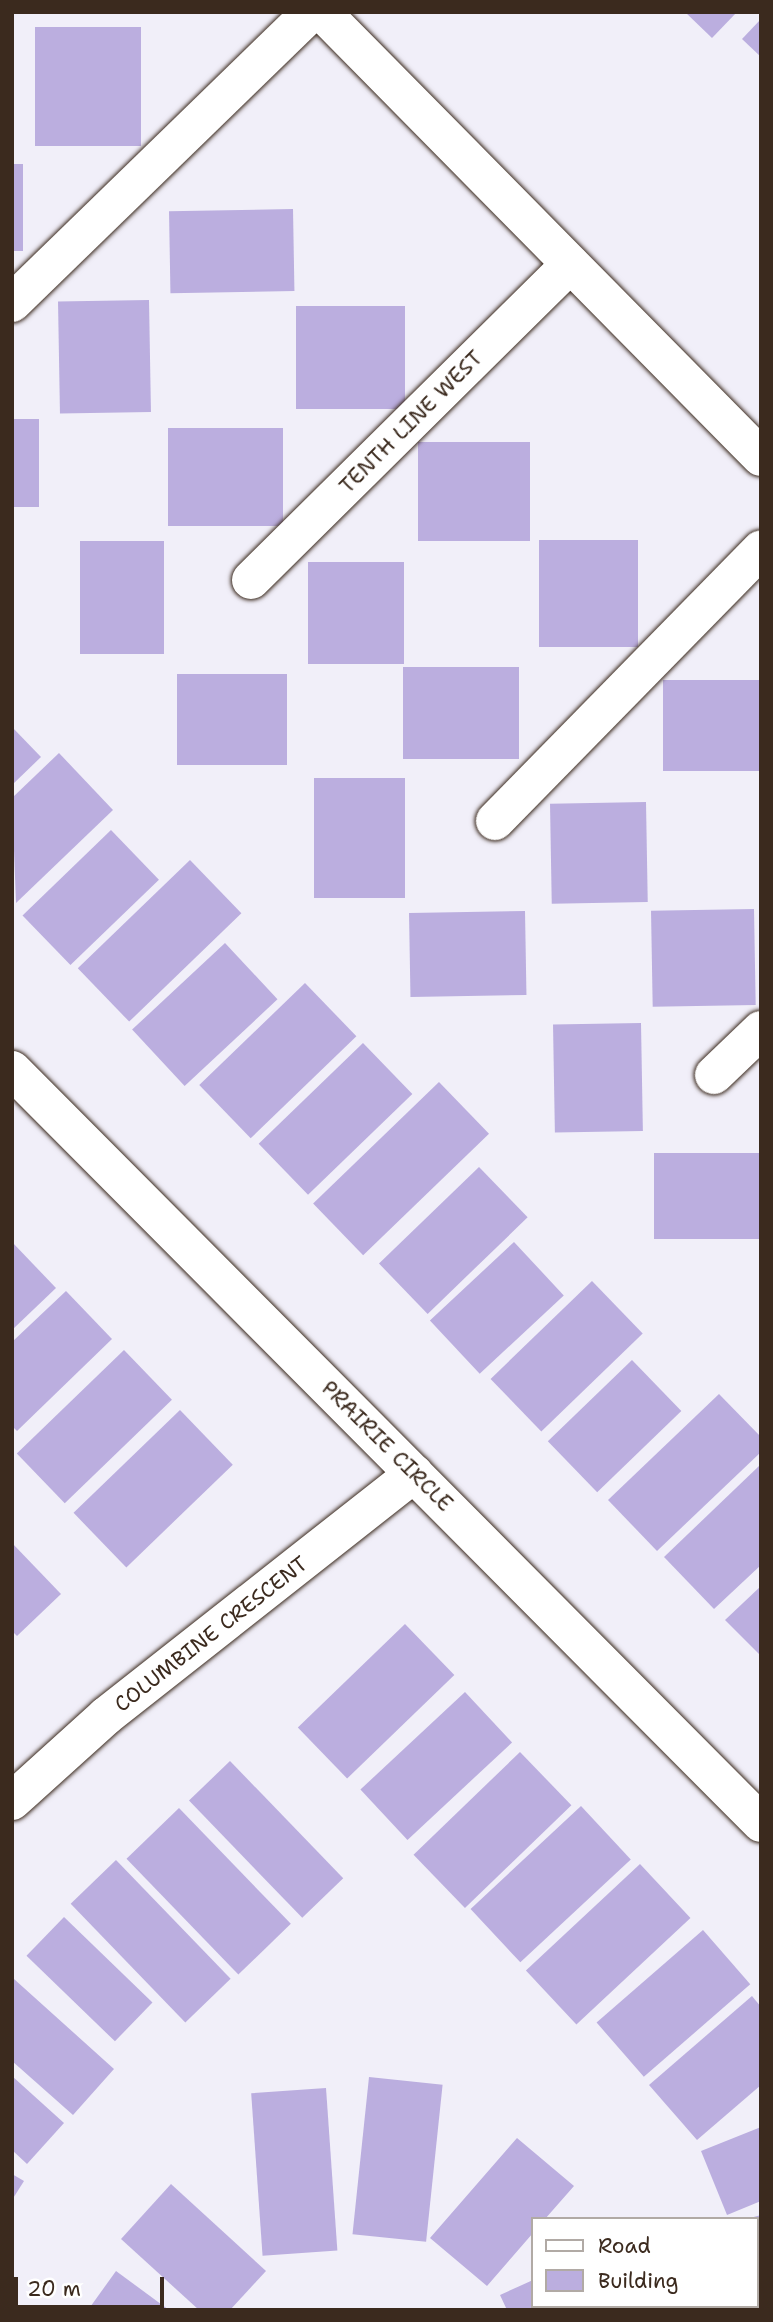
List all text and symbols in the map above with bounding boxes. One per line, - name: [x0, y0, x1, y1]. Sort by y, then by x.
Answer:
- street label: TENTH LINE WEST: [334, 345, 488, 499]
- street label: PRAIRIE CIRCLE: [316, 1375, 458, 1517]
- street label: COLUMBINE CRESCENT: [110, 1551, 312, 1717]
- legend: [532, 2217, 759, 2308]
- text: Road: [598, 2232, 651, 2260]
- scale bar: [18, 2262, 168, 2306]
- text: Building: [598, 2267, 678, 2295]
- text: 20 m: [27, 2275, 81, 2303]

